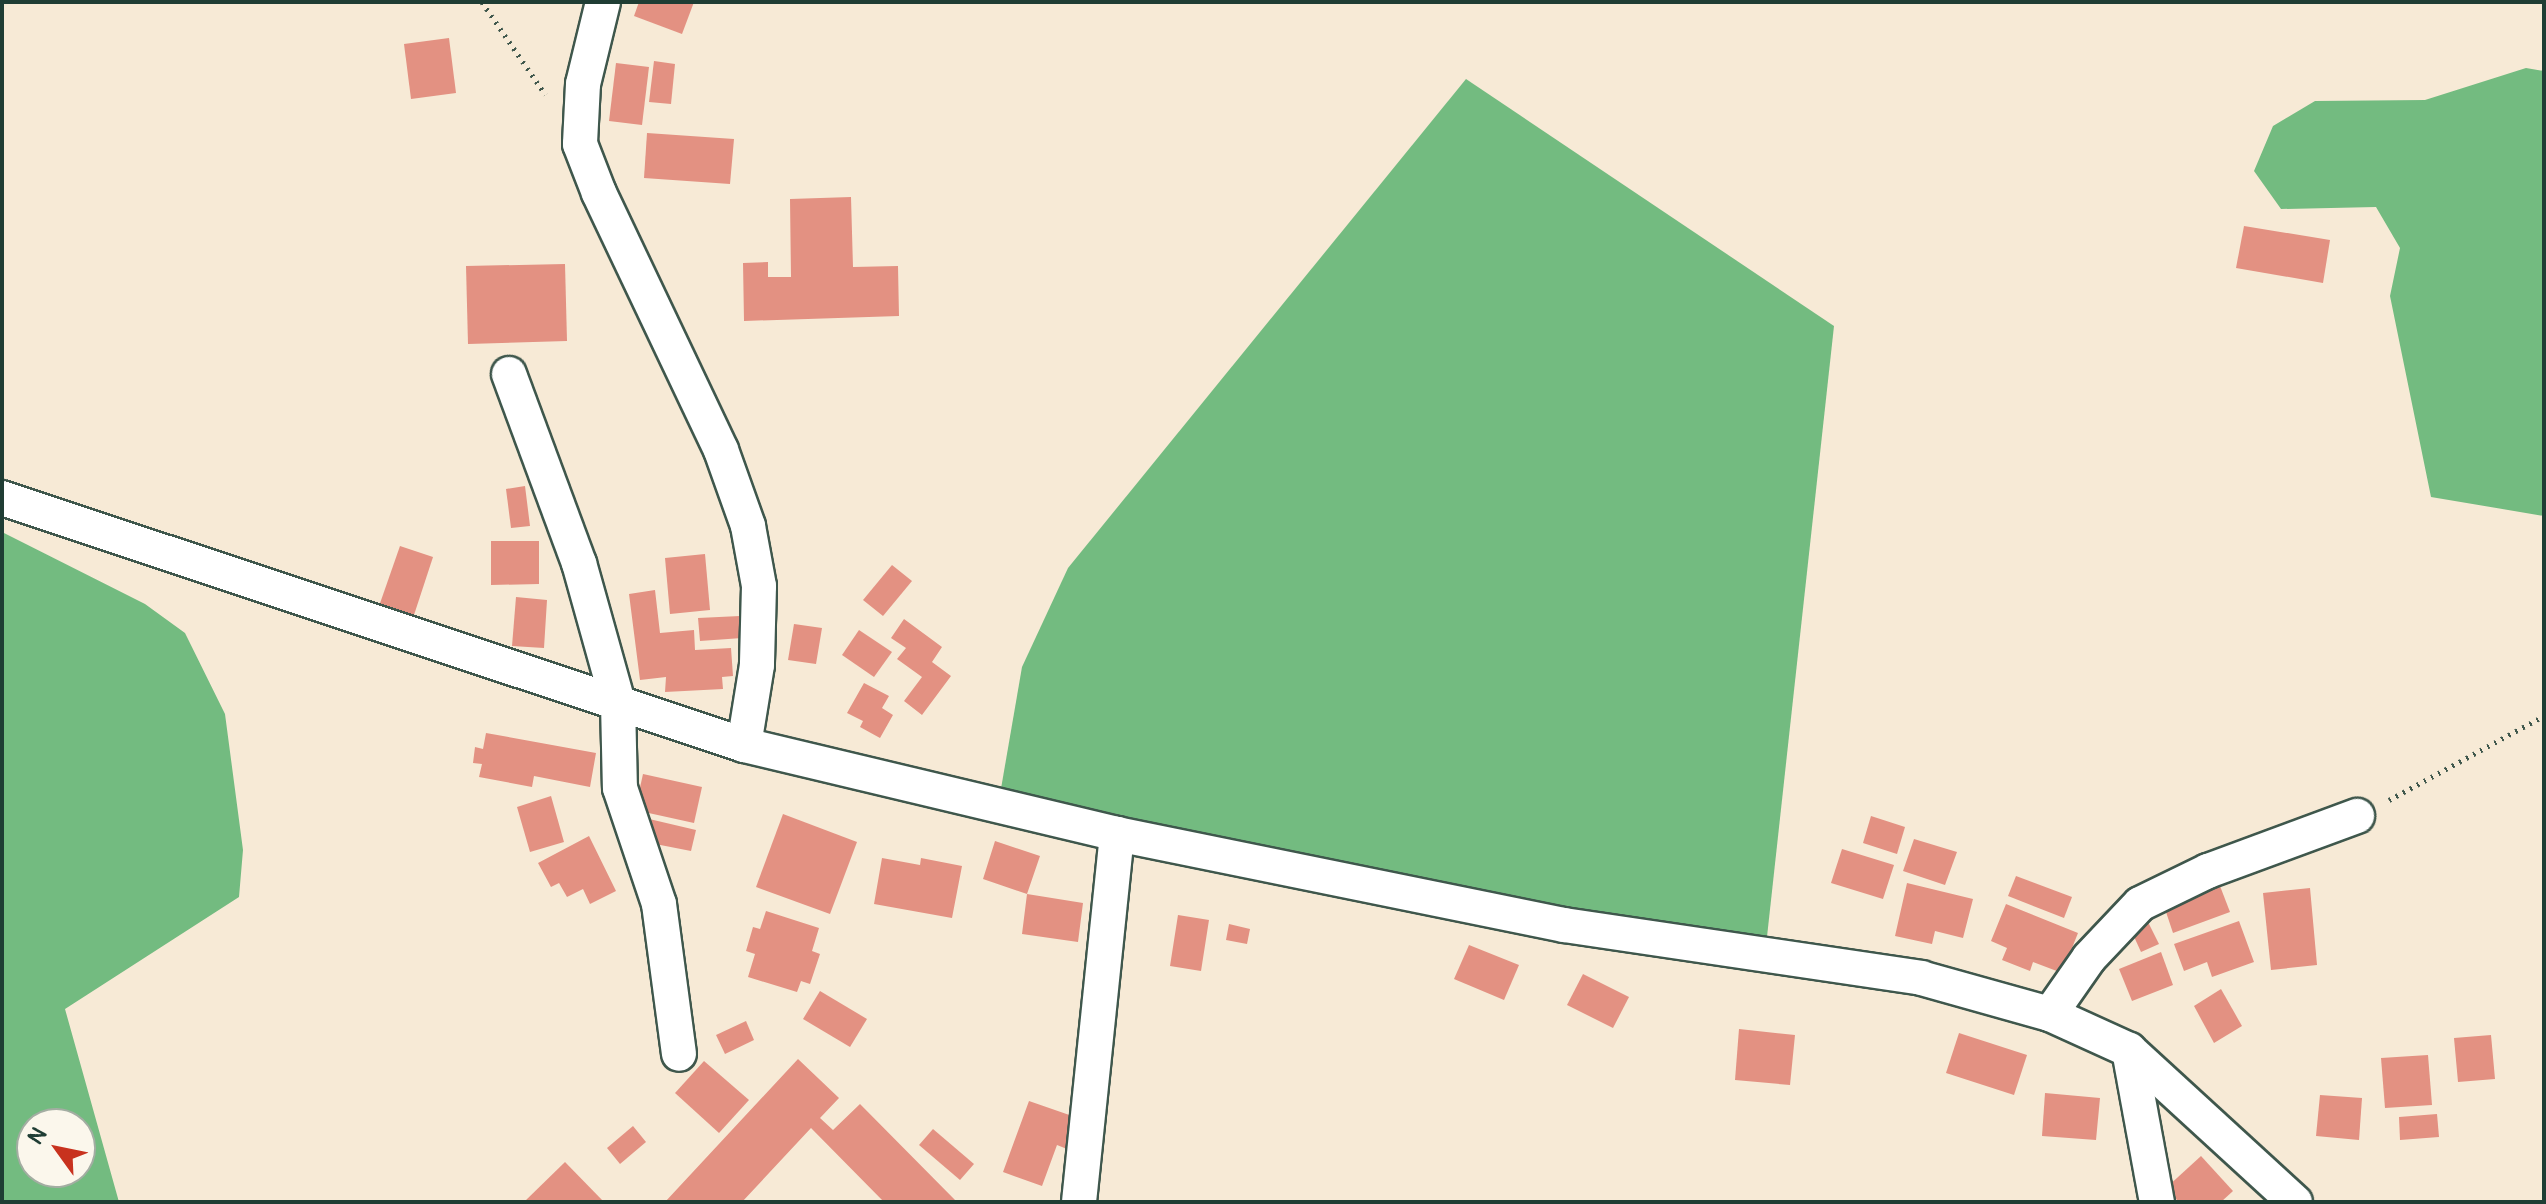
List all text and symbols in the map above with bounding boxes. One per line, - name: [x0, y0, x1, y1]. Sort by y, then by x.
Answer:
- north arrow: [16, 1108, 96, 1188]
- text: N: [22, 1122, 53, 1150]

